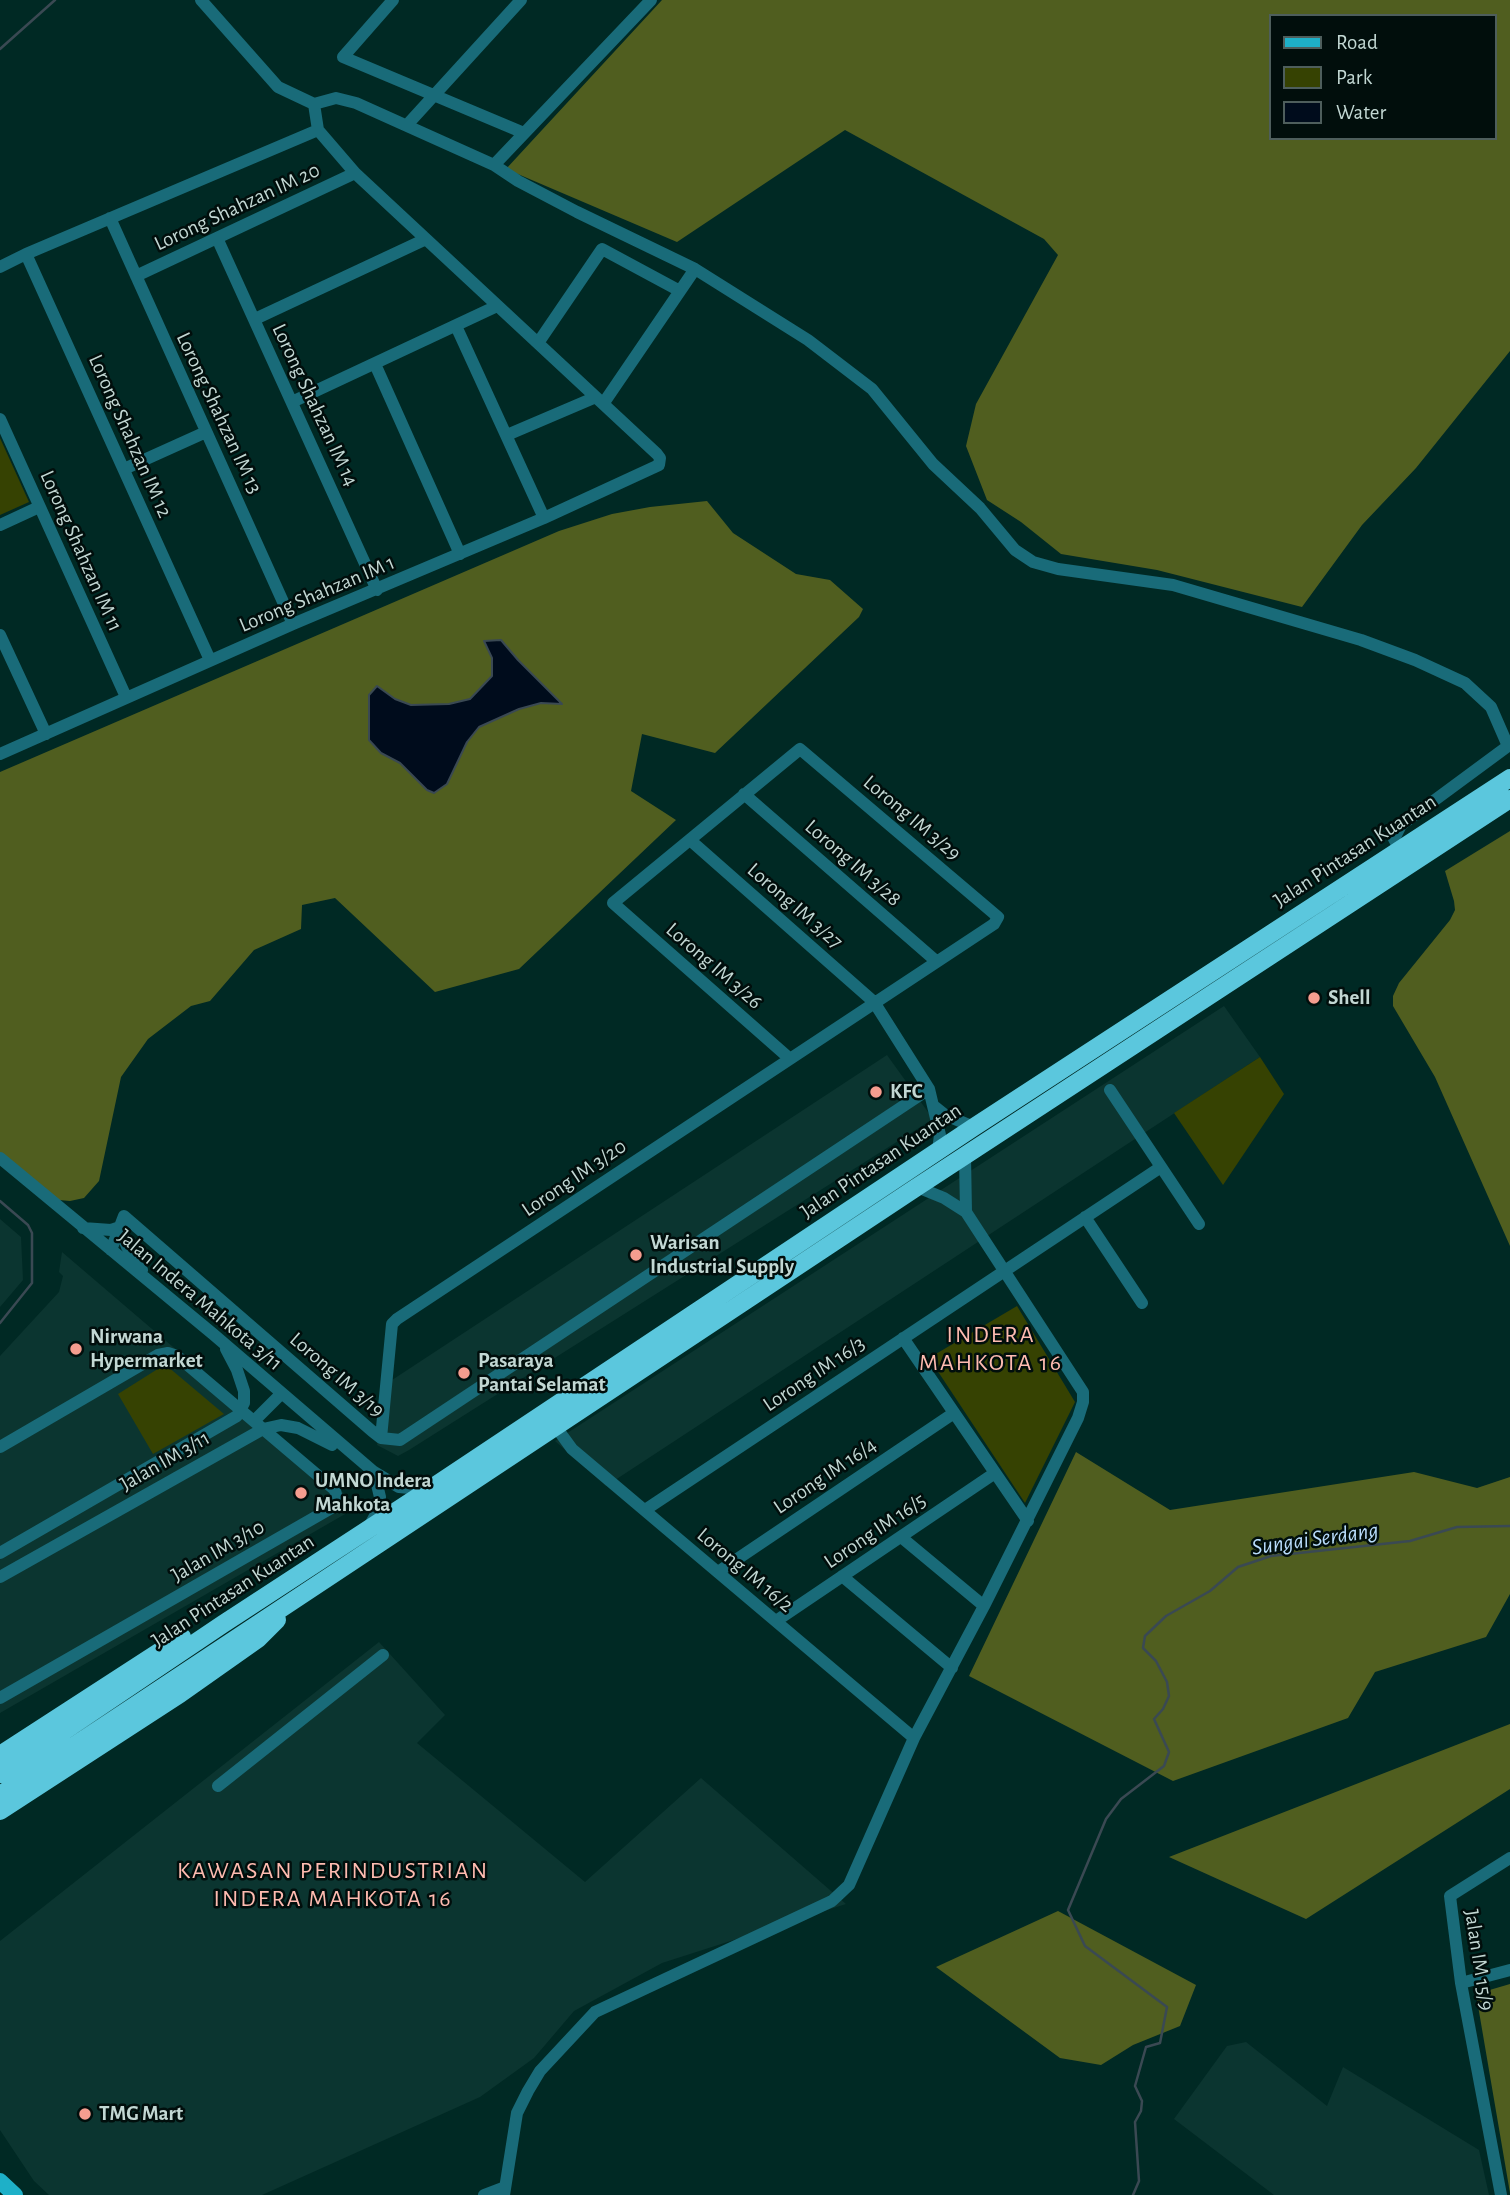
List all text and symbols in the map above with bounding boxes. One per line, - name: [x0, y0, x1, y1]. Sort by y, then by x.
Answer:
- legend: [1268, 14, 1496, 140]
- text: Road: [1336, 32, 1378, 53]
- text: Park: [1336, 67, 1372, 88]
- text: Water: [1336, 102, 1386, 123]
- street label: Lorong Shahzan IM 20: [150, 158, 324, 256]
- street label: Lorong Shahzan IM 14: [266, 320, 364, 490]
- street label: Lorong Shahzan IM 13: [171, 328, 267, 498]
- street label: Lorong Shahzan IM 12: [83, 350, 177, 522]
- street label: Lorong Shahzan IM 11: [34, 467, 128, 635]
- street label: Lorong Shahzan IM 1: [235, 550, 399, 638]
- street label: Lorong IM 3/29: [858, 770, 966, 866]
- street label: Jalan Pintasan Kuantan: [1269, 789, 1441, 913]
- street label: Lorong IM 3/28: [800, 814, 906, 912]
- street label: Lorong IM 3/27: [742, 858, 848, 954]
- street label: Lorong IM 3/26: [661, 917, 767, 1015]
- place label: Shell: [1328, 985, 1370, 1011]
- marker: Shell: [1306, 990, 1322, 1006]
- place label: KFC: [890, 1079, 923, 1105]
- marker: KFC: [868, 1084, 884, 1100]
- street label: Jalan Pintasan Kuantan: [796, 1098, 966, 1224]
- street label: Lorong IM 3/20: [517, 1134, 631, 1222]
- street label: Jalan Indera Mahkota 3/11: [113, 1224, 287, 1376]
- place label: Warisan Industrial Supply: [650, 1230, 794, 1280]
- marker: Warisan Industrial Supply: [628, 1247, 644, 1263]
- district label: INDERA MAHKOTA 16: [920, 1321, 1062, 1377]
- place label: Nirwana Hypermarket: [90, 1324, 203, 1374]
- street label: Lorong IM 3/19: [284, 1327, 390, 1423]
- street label: Lorong IM 16/3: [758, 1331, 870, 1417]
- marker: Nirwana Hypermarket: [68, 1341, 84, 1357]
- place label: Pasaraya Pantai Selamat: [478, 1348, 606, 1398]
- marker: Pasaraya Pantai Selamat: [456, 1365, 472, 1381]
- street label: Jalan IM 3/11: [116, 1425, 214, 1497]
- street label: Lorong IM 16/4: [769, 1432, 881, 1520]
- place label: UMNO Indera Mahkota: [315, 1468, 432, 1518]
- marker: UMNO Indera Mahkota: [293, 1485, 309, 1501]
- street label: Lorong IM 16/5: [819, 1488, 931, 1574]
- street label: Jalan IM 3/10: [167, 1514, 269, 1588]
- water label: Sungai Serdang: [1250, 1516, 1380, 1562]
- street label: Lorong IM 16/2: [692, 1522, 798, 1618]
- street label: Jalan Pintasan Kuantan: [147, 1529, 319, 1653]
- district label: KAWASAN PERINDUSTRIAN INDERA MAHKOTA 16: [180, 1857, 486, 1913]
- street label: Jalan IM 15/9: [1459, 1907, 1499, 2013]
- place label: TMG Mart: [99, 2101, 183, 2127]
- marker: TMG Mart: [77, 2106, 93, 2122]

